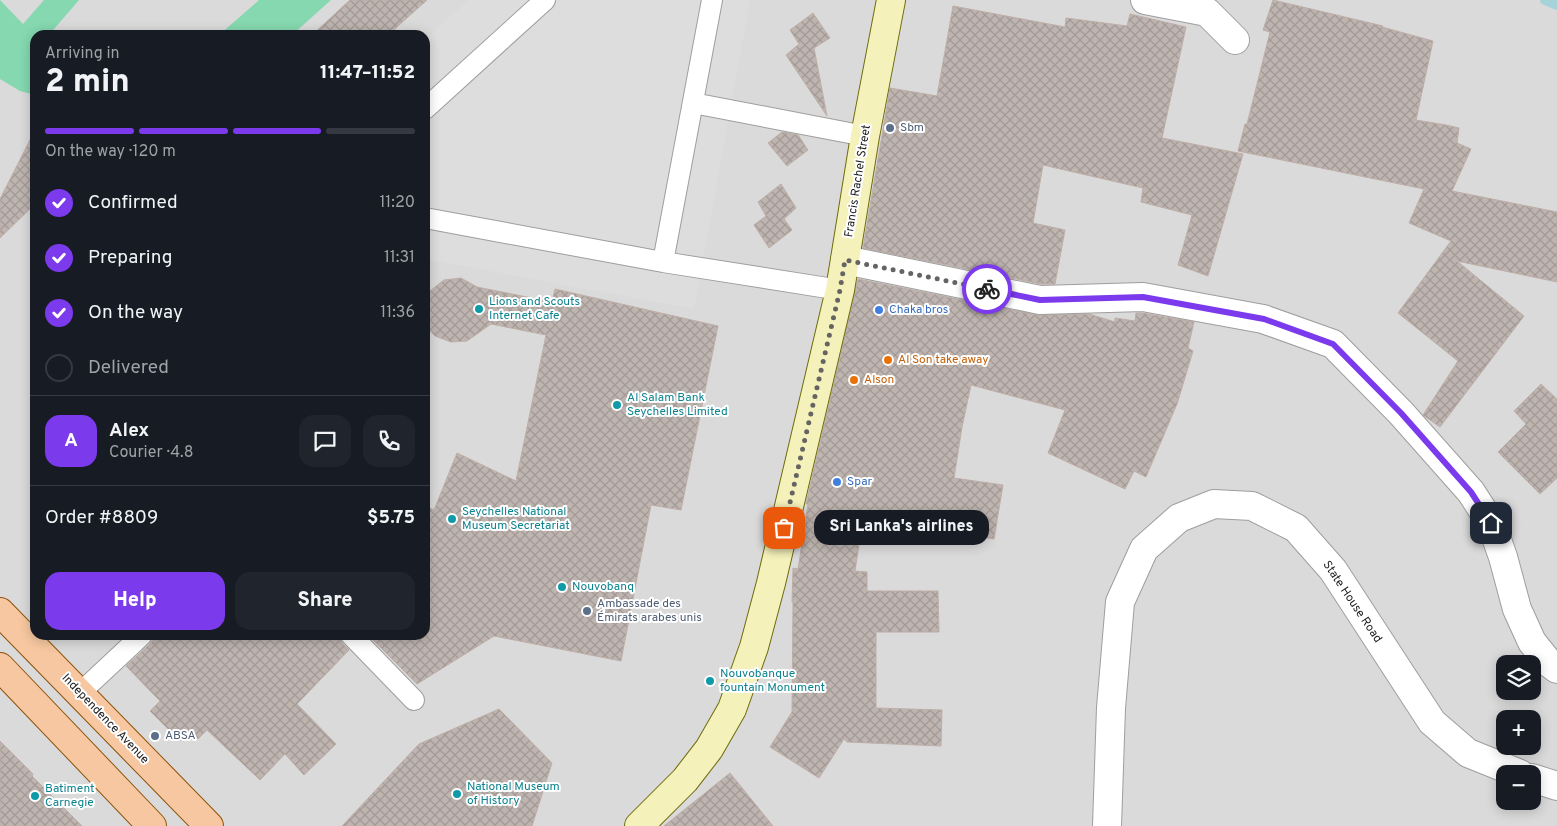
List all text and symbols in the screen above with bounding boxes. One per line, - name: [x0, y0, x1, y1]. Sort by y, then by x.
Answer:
- text: Arriving in: [45, 44, 120, 64]
- text: 11:47–11:52: [320, 61, 415, 85]
- text: 2 min: [45, 63, 130, 103]
- place label: Sbm: [900, 120, 924, 136]
- marker: Sbm: [884, 122, 896, 134]
- street label: Francis Rachel Street: [841, 123, 875, 239]
- text: On the way · 120 m: [45, 142, 176, 162]
- icon: check: [45, 189, 73, 217]
- text: Confirmed: [88, 191, 178, 215]
- text: 11:20: [379, 193, 415, 213]
- icon: check: [45, 244, 73, 272]
- text: Preparing: [88, 246, 172, 270]
- text: 11:31: [384, 248, 415, 268]
- courier: [962, 264, 1012, 314]
- icon: bike: [973, 275, 1001, 303]
- place label: Lions and Scouts Internet Cafe: [489, 294, 580, 324]
- icon: check: [45, 299, 73, 327]
- text: On the way: [88, 301, 183, 325]
- place label: Chaka bros: [889, 302, 948, 318]
- text: 11:36: [380, 303, 415, 323]
- marker: Lions and Scouts Internet Cafe: [473, 303, 485, 315]
- marker: Chaka bros: [873, 304, 885, 316]
- place label: Al Son take away: [898, 352, 989, 368]
- marker: Al Son take away: [882, 354, 894, 366]
- text: Delivered: [88, 356, 169, 380]
- place label: Alson: [864, 372, 894, 388]
- marker: Alson: [848, 374, 860, 386]
- place label: Al Salam Bank Seychelles Limited: [627, 390, 728, 420]
- marker: Al Salam Bank Seychelles Limited: [611, 399, 623, 411]
- button: chat: [299, 415, 351, 467]
- button: phone: [363, 415, 415, 467]
- text: Alex: [109, 419, 149, 443]
- text: A: [64, 429, 78, 453]
- text: Courier · 4.8: [109, 443, 193, 463]
- place label: Spar: [847, 474, 873, 490]
- marker: Spar: [831, 476, 843, 488]
- pin: [1470, 502, 1512, 544]
- place label: Seychelles National Museum Secretariat: [462, 504, 570, 534]
- text: Order #8809: [45, 506, 158, 530]
- text: $5.75: [367, 506, 415, 530]
- pin: [763, 507, 805, 549]
- icon: home: [1477, 509, 1505, 537]
- callout: Sri Lanka's airlines: [814, 510, 989, 546]
- marker: Seychelles National Museum Secretariat: [446, 513, 458, 525]
- icon: bag: [770, 514, 798, 542]
- text: Sri Lanka's airlines: [830, 517, 973, 537]
- street label: State House Road: [1319, 558, 1385, 646]
- button: Help: [45, 572, 225, 630]
- button: Share: [235, 572, 415, 630]
- place label: Nouvobanq: [572, 579, 634, 595]
- marker: Nouvobanq: [556, 581, 568, 593]
- place label: Ambassade des Émirats arabes unis: [597, 596, 702, 626]
- marker: Ambassade des Émirats arabes unis: [581, 605, 593, 617]
- map controls: [1496, 655, 1541, 810]
- button: layers: [1496, 655, 1541, 700]
- place label: Nouvobanque fountain Monument: [720, 666, 825, 696]
- street label: Independence Avenue: [58, 671, 152, 767]
- marker: Nouvobanque fountain Monument: [704, 675, 716, 687]
- button: +: [1496, 710, 1541, 755]
- place label: ABSA: [165, 728, 196, 744]
- marker: ABSA: [149, 730, 161, 742]
- button: −: [1496, 765, 1541, 810]
- place label: National Museum of History: [467, 779, 560, 809]
- place label: Batiment Carnegie: [45, 781, 95, 811]
- marker: National Museum of History: [451, 788, 463, 800]
- marker: Batiment Carnegie: [29, 790, 41, 802]

